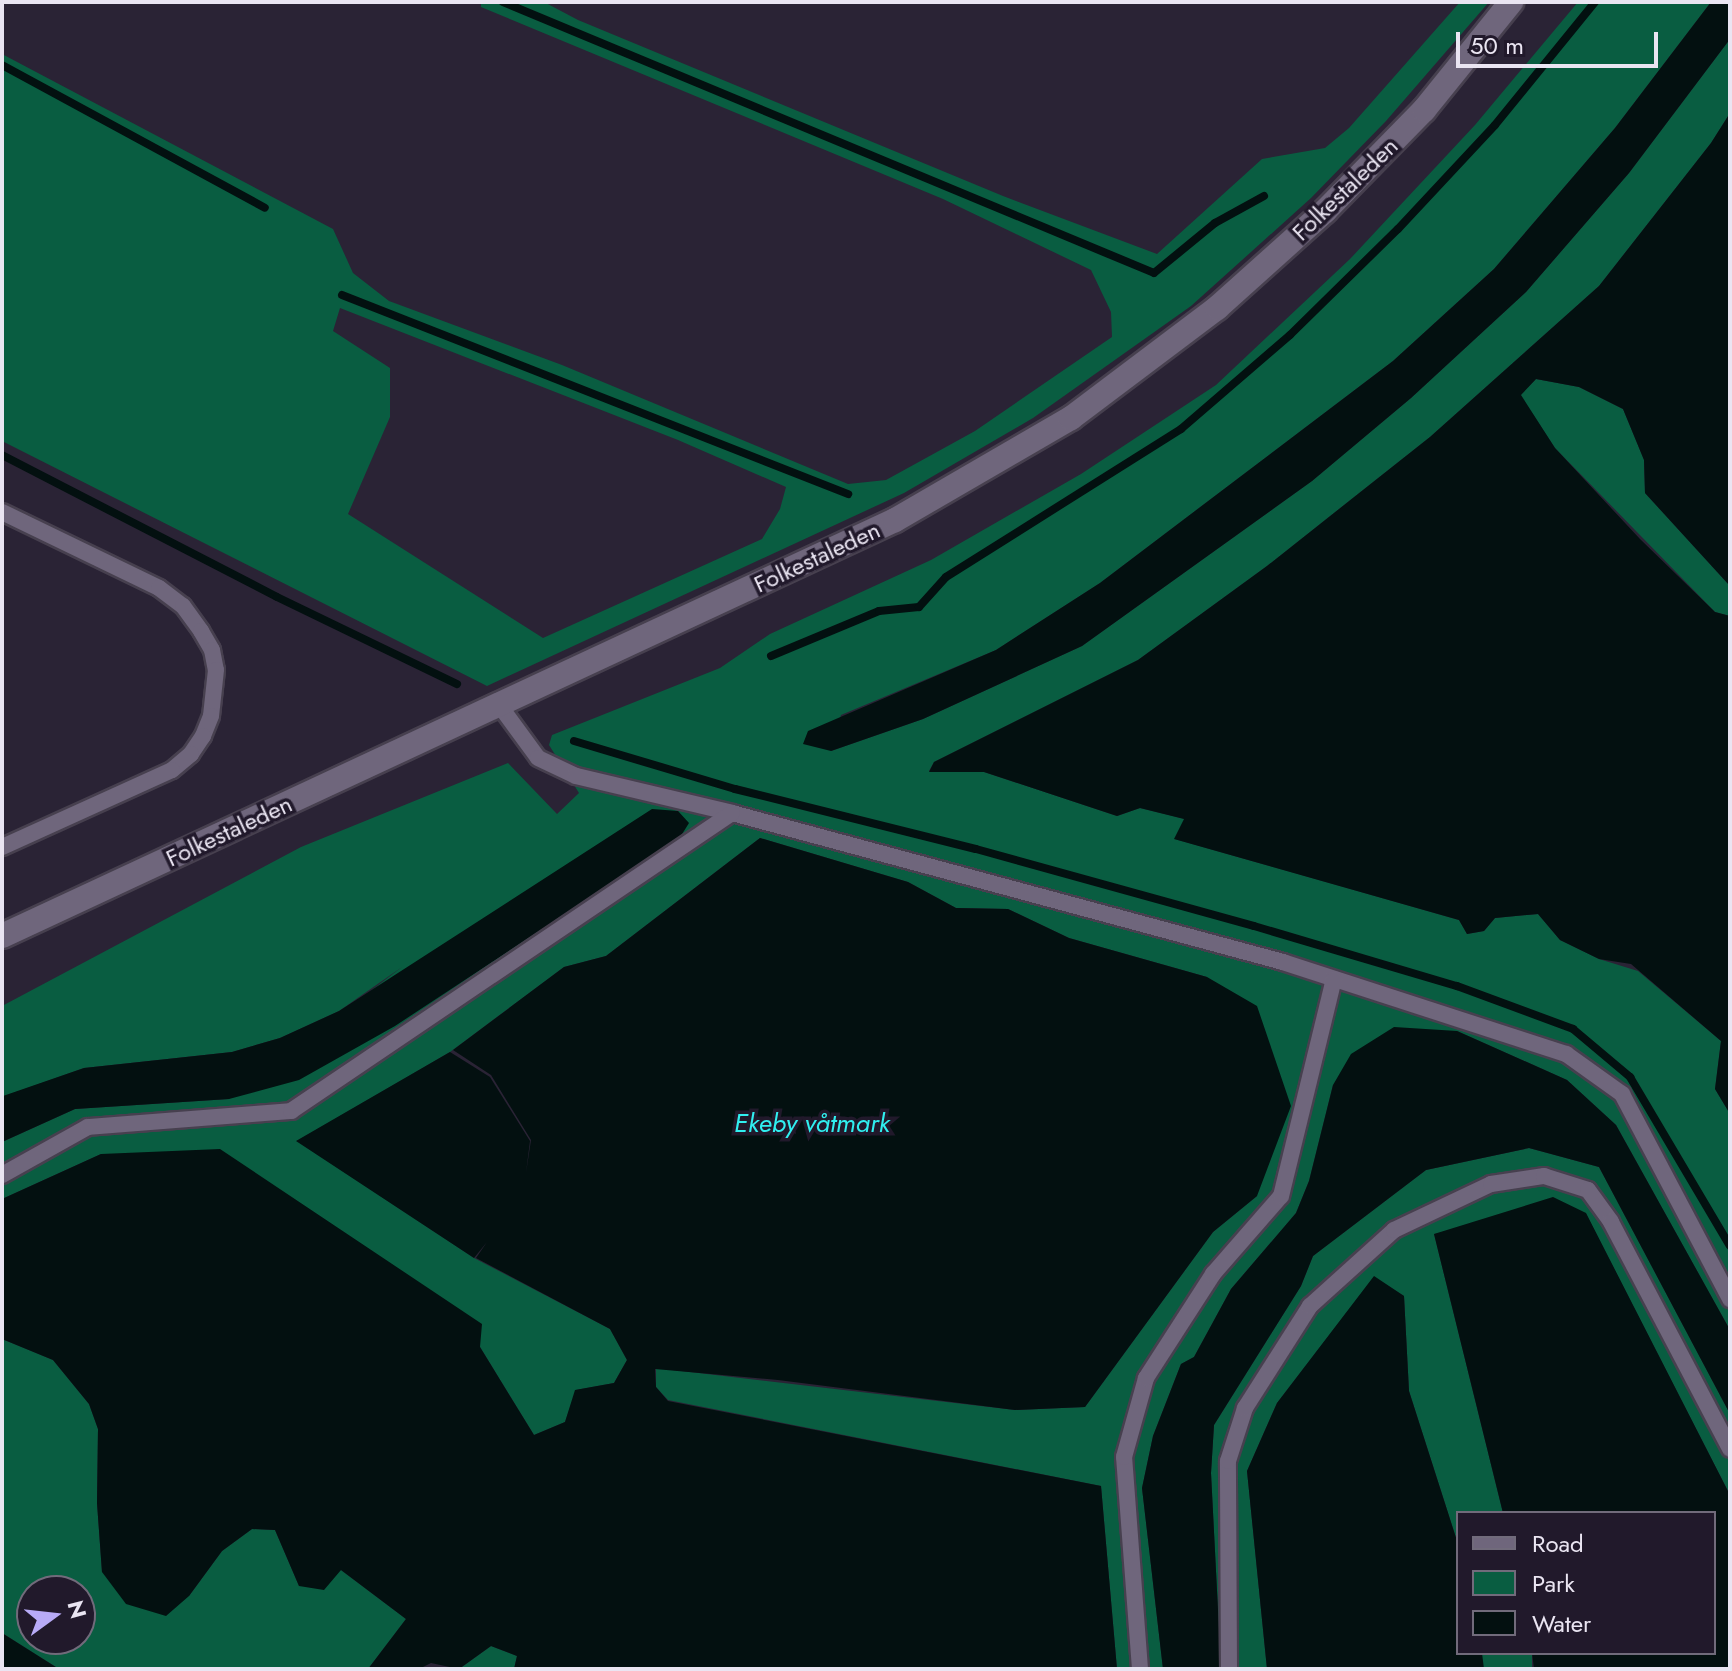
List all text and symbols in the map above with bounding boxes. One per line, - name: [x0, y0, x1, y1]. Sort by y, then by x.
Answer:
- scale bar: [1460, 16, 1662, 66]
- text: 50 m: [1470, 28, 1524, 63]
- street label: Folkestaleden: [1286, 131, 1404, 247]
- street label: Folkestaleden: [749, 515, 885, 599]
- street label: Folkestaleden: [161, 789, 297, 873]
- water label: Ekeby våtmark: [734, 1108, 890, 1140]
- legend: [1456, 1511, 1716, 1655]
- text: Road: [1532, 1526, 1584, 1561]
- text: Park: [1532, 1566, 1575, 1601]
- north arrow: [16, 1575, 96, 1655]
- text: N: [60, 1597, 95, 1622]
- text: Water: [1532, 1606, 1591, 1641]

